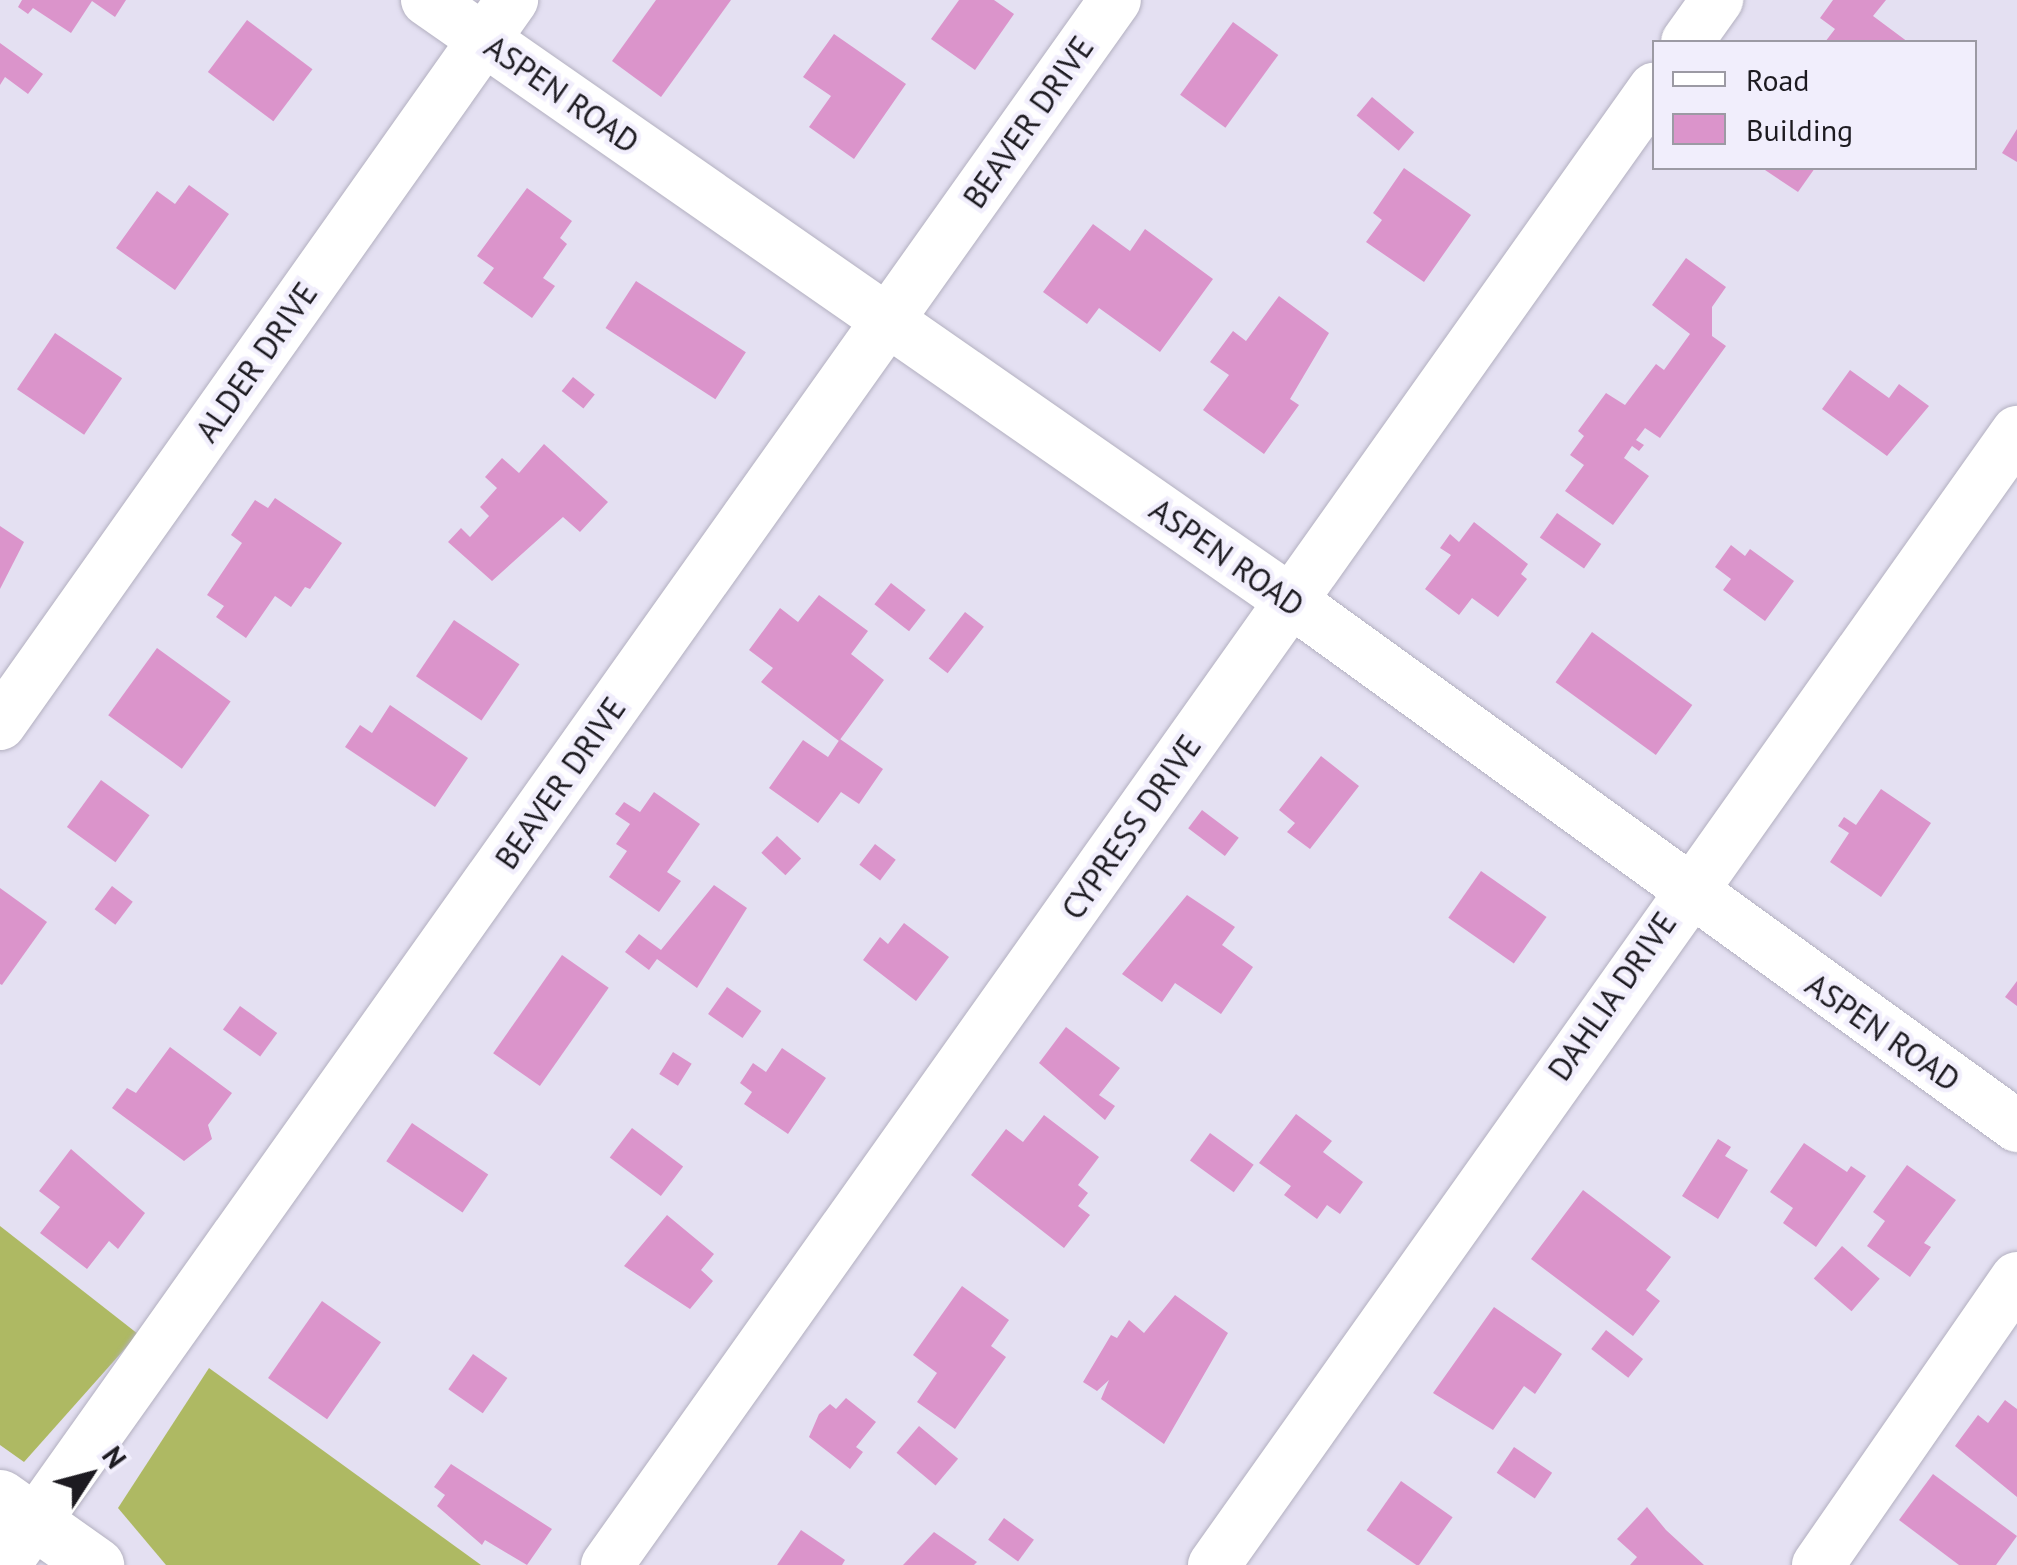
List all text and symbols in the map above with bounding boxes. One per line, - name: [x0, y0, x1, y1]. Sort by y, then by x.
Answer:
- street label: ASPEN ROAD: [478, 27, 646, 161]
- street label: BEAVER DRIVE: [955, 29, 1101, 215]
- legend: [1652, 40, 1977, 170]
- text: Road: [1746, 60, 1810, 99]
- text: Building: [1746, 110, 1853, 149]
- street label: ALDER DRIVE: [187, 275, 325, 449]
- street label: ASPEN ROAD: [1143, 490, 1311, 624]
- street label: BEAVER DRIVE: [487, 690, 633, 876]
- street label: CYPRESS DRIVE: [1053, 727, 1209, 927]
- street label: DAHLIA DRIVE: [1539, 904, 1685, 1088]
- street label: ASPEN ROAD: [1799, 965, 1967, 1099]
- north arrow: [40, 1425, 140, 1525]
- text: N: [94, 1439, 135, 1475]

